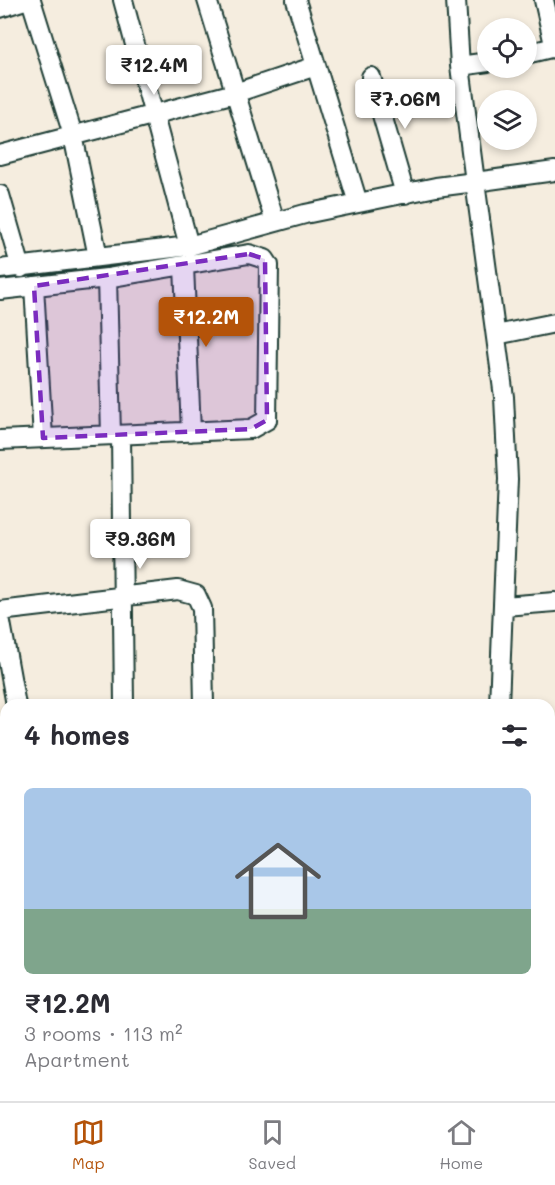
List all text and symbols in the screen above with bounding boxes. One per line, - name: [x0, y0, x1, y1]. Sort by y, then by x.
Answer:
- map controls: [477, 18, 537, 150]
- button: locate: [477, 18, 537, 78]
- pin: ₹12.4M: [105, 45, 203, 96]
- text: ₹12.4M: [120, 51, 188, 77]
- pin: ₹7.06M: [356, 79, 454, 130]
- text: ₹7.06M: [369, 85, 441, 111]
- button: layers: [477, 90, 537, 150]
- pin: ₹12.2M: [157, 297, 255, 348]
- text: ₹12.2M: [173, 303, 239, 329]
- pin: ₹9.36M: [91, 519, 189, 570]
- text: ₹9.36M: [104, 525, 176, 551]
- text: 4 homes: [24, 718, 130, 752]
- icon: filters: [498, 719, 531, 752]
- icon: home: [224, 827, 332, 935]
- text: ₹12.2M: [24, 986, 111, 1020]
- text: 3 rooms · 113 m²: [24, 1020, 183, 1046]
- text: Apartment: [24, 1046, 130, 1072]
- tab: Map: [72, 1116, 105, 1173]
- tab: Saved: [248, 1116, 296, 1173]
- tab: Home: [440, 1116, 483, 1173]

